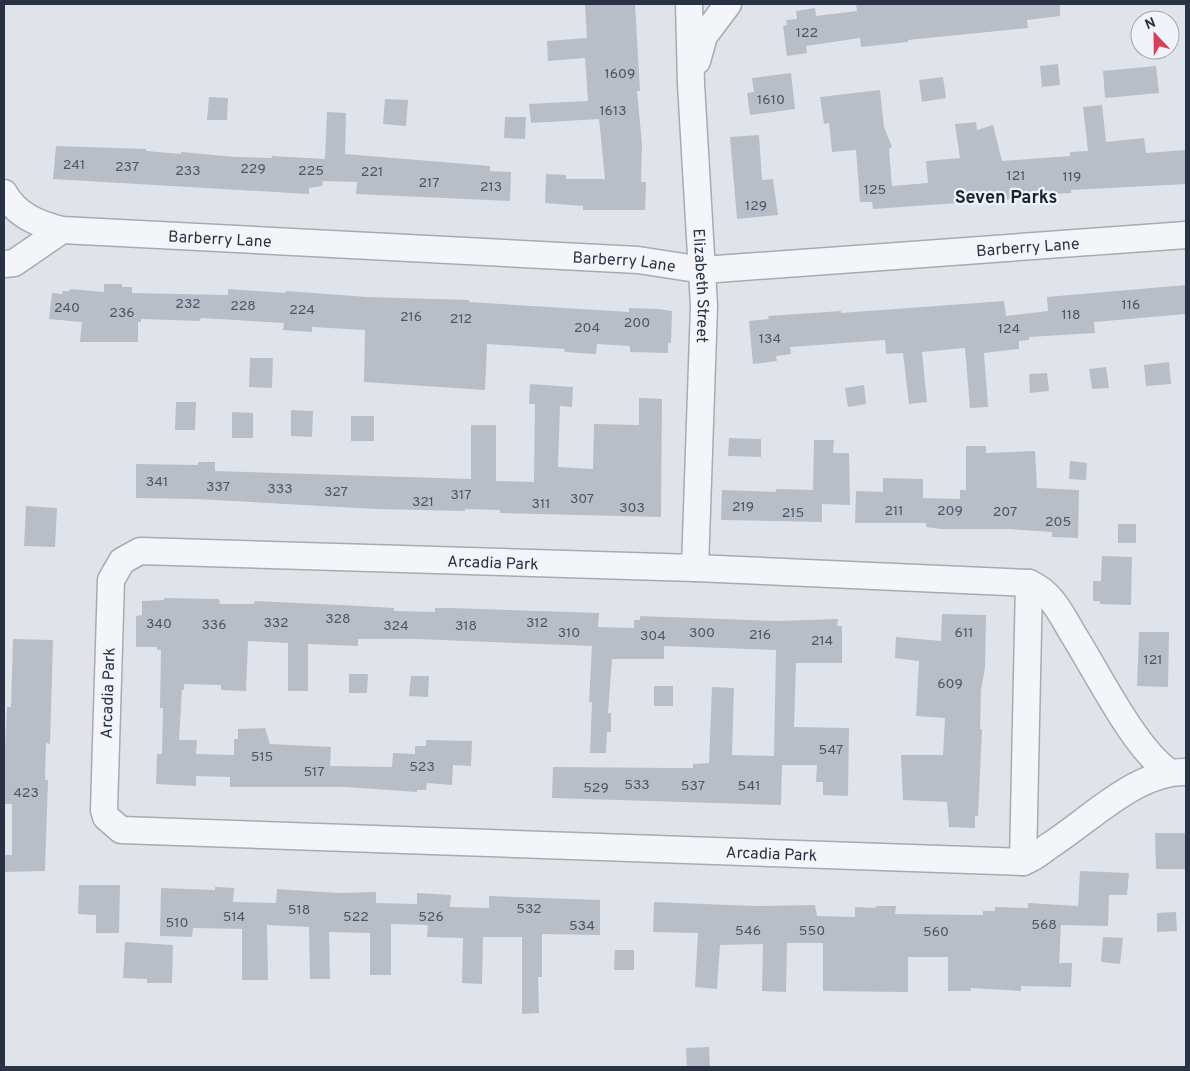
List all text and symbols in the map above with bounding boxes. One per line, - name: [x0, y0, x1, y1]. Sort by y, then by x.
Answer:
- north arrow: [1130, 10, 1180, 60]
- text: N: [1143, 15, 1159, 34]
- house number: 122: [796, 25, 818, 42]
- house number: 1609: [605, 66, 635, 83]
- house number: 1610: [757, 92, 785, 109]
- house number: 1613: [599, 103, 627, 120]
- house number: 241: [63, 157, 85, 174]
- house number: 237: [115, 159, 139, 176]
- house number: 229: [240, 161, 266, 178]
- house number: 233: [175, 163, 201, 180]
- house number: 225: [298, 163, 324, 180]
- house number: 221: [361, 164, 383, 181]
- house number: 121: [1006, 168, 1026, 185]
- house number: 119: [1063, 169, 1081, 186]
- house number: 217: [418, 175, 440, 192]
- house number: 213: [480, 179, 502, 196]
- house number: 125: [864, 182, 886, 199]
- district label: Seven Parks: [955, 187, 1057, 210]
- house number: 129: [745, 198, 767, 215]
- street label: Barberry Lane: [167, 228, 272, 253]
- street label: Elizabeth Street: [687, 228, 712, 343]
- street label: Barberry Lane: [975, 235, 1080, 262]
- street label: Barberry Lane: [572, 249, 677, 278]
- house number: 232: [175, 296, 201, 313]
- house number: 116: [1122, 297, 1140, 314]
- house number: 228: [230, 298, 256, 315]
- house number: 240: [54, 300, 80, 317]
- house number: 224: [289, 302, 315, 319]
- house number: 236: [109, 305, 135, 322]
- house number: 118: [1062, 307, 1081, 324]
- house number: 216: [400, 309, 422, 326]
- house number: 212: [450, 311, 472, 328]
- house number: 200: [624, 315, 650, 332]
- house number: 204: [574, 320, 600, 337]
- house number: 124: [998, 321, 1020, 338]
- house number: 134: [759, 331, 781, 348]
- house number: 341: [146, 474, 168, 491]
- house number: 337: [206, 479, 230, 496]
- house number: 333: [267, 481, 293, 498]
- house number: 327: [324, 484, 348, 501]
- house number: 317: [451, 487, 471, 504]
- house number: 307: [570, 491, 594, 508]
- house number: 321: [412, 494, 434, 511]
- house number: 311: [532, 496, 550, 513]
- house number: 219: [732, 499, 754, 516]
- house number: 303: [619, 500, 645, 517]
- house number: 211: [884, 503, 904, 520]
- house number: 209: [937, 503, 963, 520]
- house number: 207: [993, 504, 1017, 521]
- house number: 215: [782, 505, 804, 522]
- house number: 205: [1045, 514, 1071, 531]
- street label: Arcadia Park: [447, 552, 539, 576]
- house number: 328: [325, 611, 351, 628]
- house number: 332: [263, 615, 289, 632]
- house number: 312: [526, 615, 548, 632]
- house number: 340: [146, 616, 172, 633]
- house number: 336: [201, 617, 227, 634]
- house number: 324: [383, 618, 409, 635]
- house number: 318: [455, 618, 477, 635]
- house number: 310: [558, 625, 580, 642]
- house number: 300: [689, 625, 715, 642]
- house number: 611: [955, 625, 973, 642]
- house number: 216: [749, 627, 771, 644]
- house number: 304: [640, 628, 666, 645]
- house number: 214: [811, 633, 833, 650]
- street label: Arcadia Park: [97, 647, 121, 739]
- house number: 121: [1143, 652, 1163, 669]
- house number: 609: [937, 676, 963, 693]
- house number: 547: [819, 742, 843, 759]
- house number: 515: [251, 749, 273, 766]
- house number: 523: [409, 759, 435, 776]
- house number: 517: [303, 764, 325, 781]
- house number: 533: [624, 777, 650, 794]
- house number: 537: [681, 778, 705, 795]
- house number: 541: [738, 778, 760, 795]
- house number: 529: [583, 780, 609, 797]
- house number: 423: [13, 785, 39, 802]
- street label: Arcadia Park: [725, 843, 817, 867]
- house number: 532: [516, 901, 542, 918]
- house number: 518: [288, 902, 310, 919]
- house number: 514: [223, 909, 245, 926]
- house number: 522: [343, 909, 369, 926]
- house number: 526: [418, 909, 444, 926]
- house number: 510: [166, 915, 188, 932]
- house number: 568: [1031, 917, 1057, 934]
- house number: 534: [569, 918, 595, 935]
- house number: 546: [735, 923, 761, 940]
- house number: 550: [799, 923, 825, 940]
- house number: 560: [923, 924, 949, 941]

